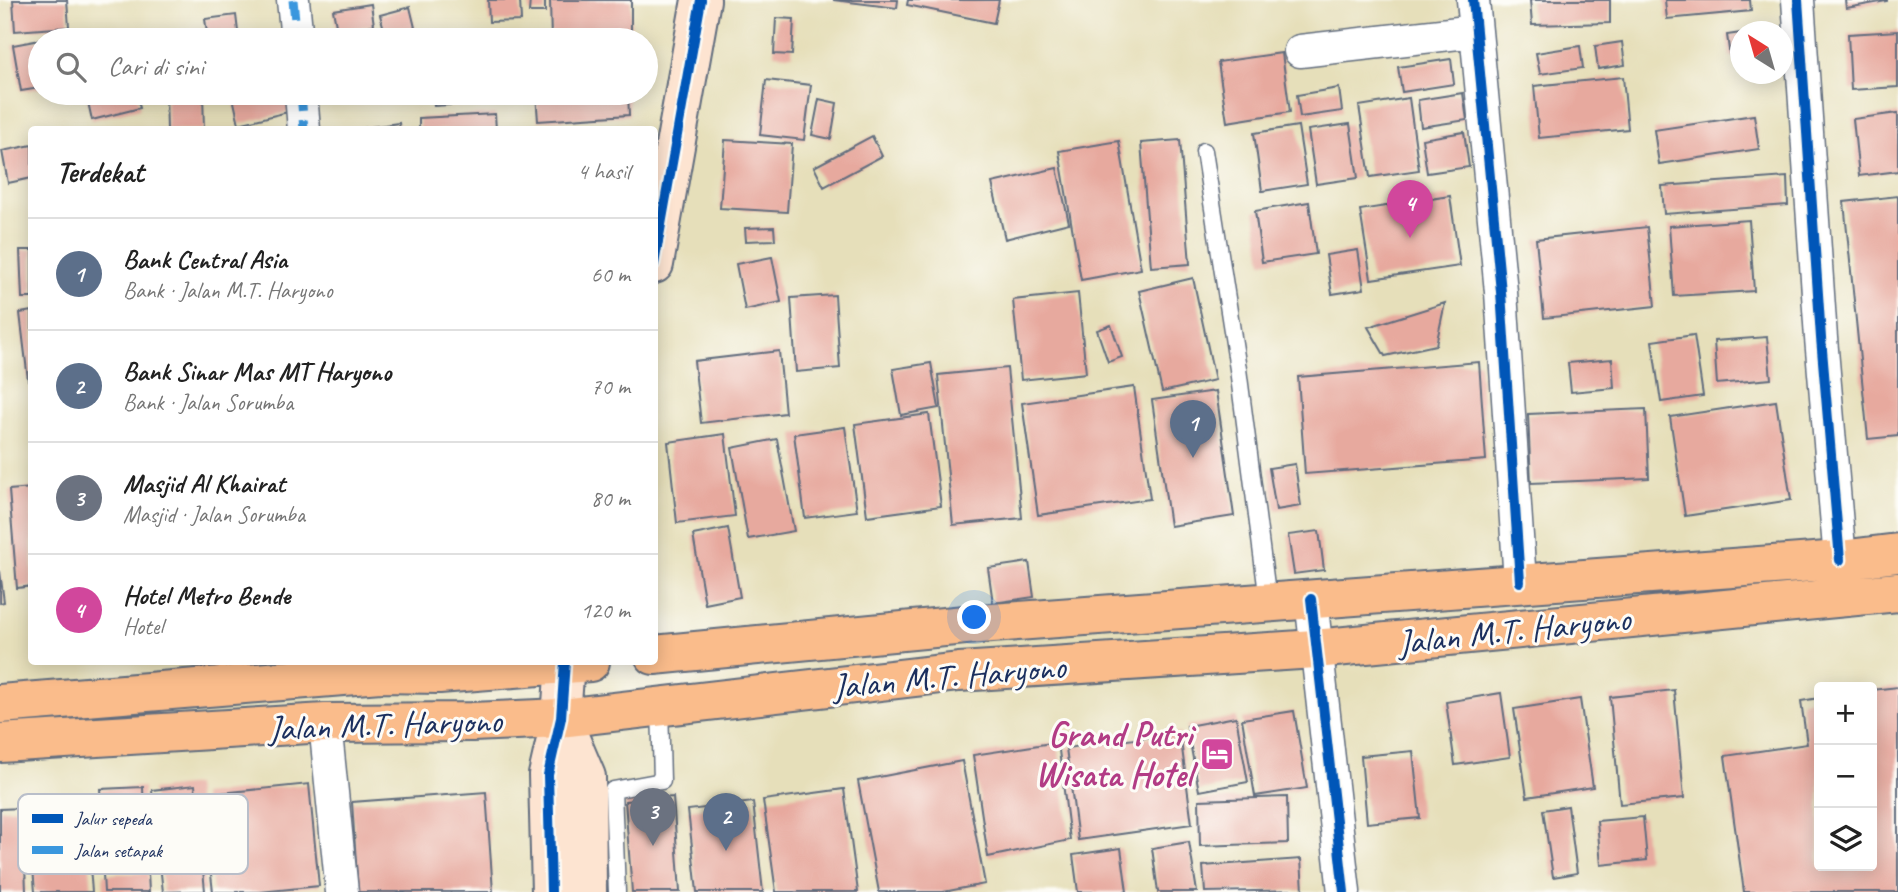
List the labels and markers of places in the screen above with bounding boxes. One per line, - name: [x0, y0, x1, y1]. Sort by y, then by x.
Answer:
- pin: 4: [1387, 180, 1433, 238]
- pin: 1: [1170, 400, 1216, 458]
- place label: Grand Putri Wisata Hotel: [1035, 712, 1199, 797]
- hotel icon: Grand Putri Wisata Hotel: [1198, 735, 1236, 773]
- pin: 3: [630, 788, 676, 846]
- pin: 2: [703, 793, 749, 851]

